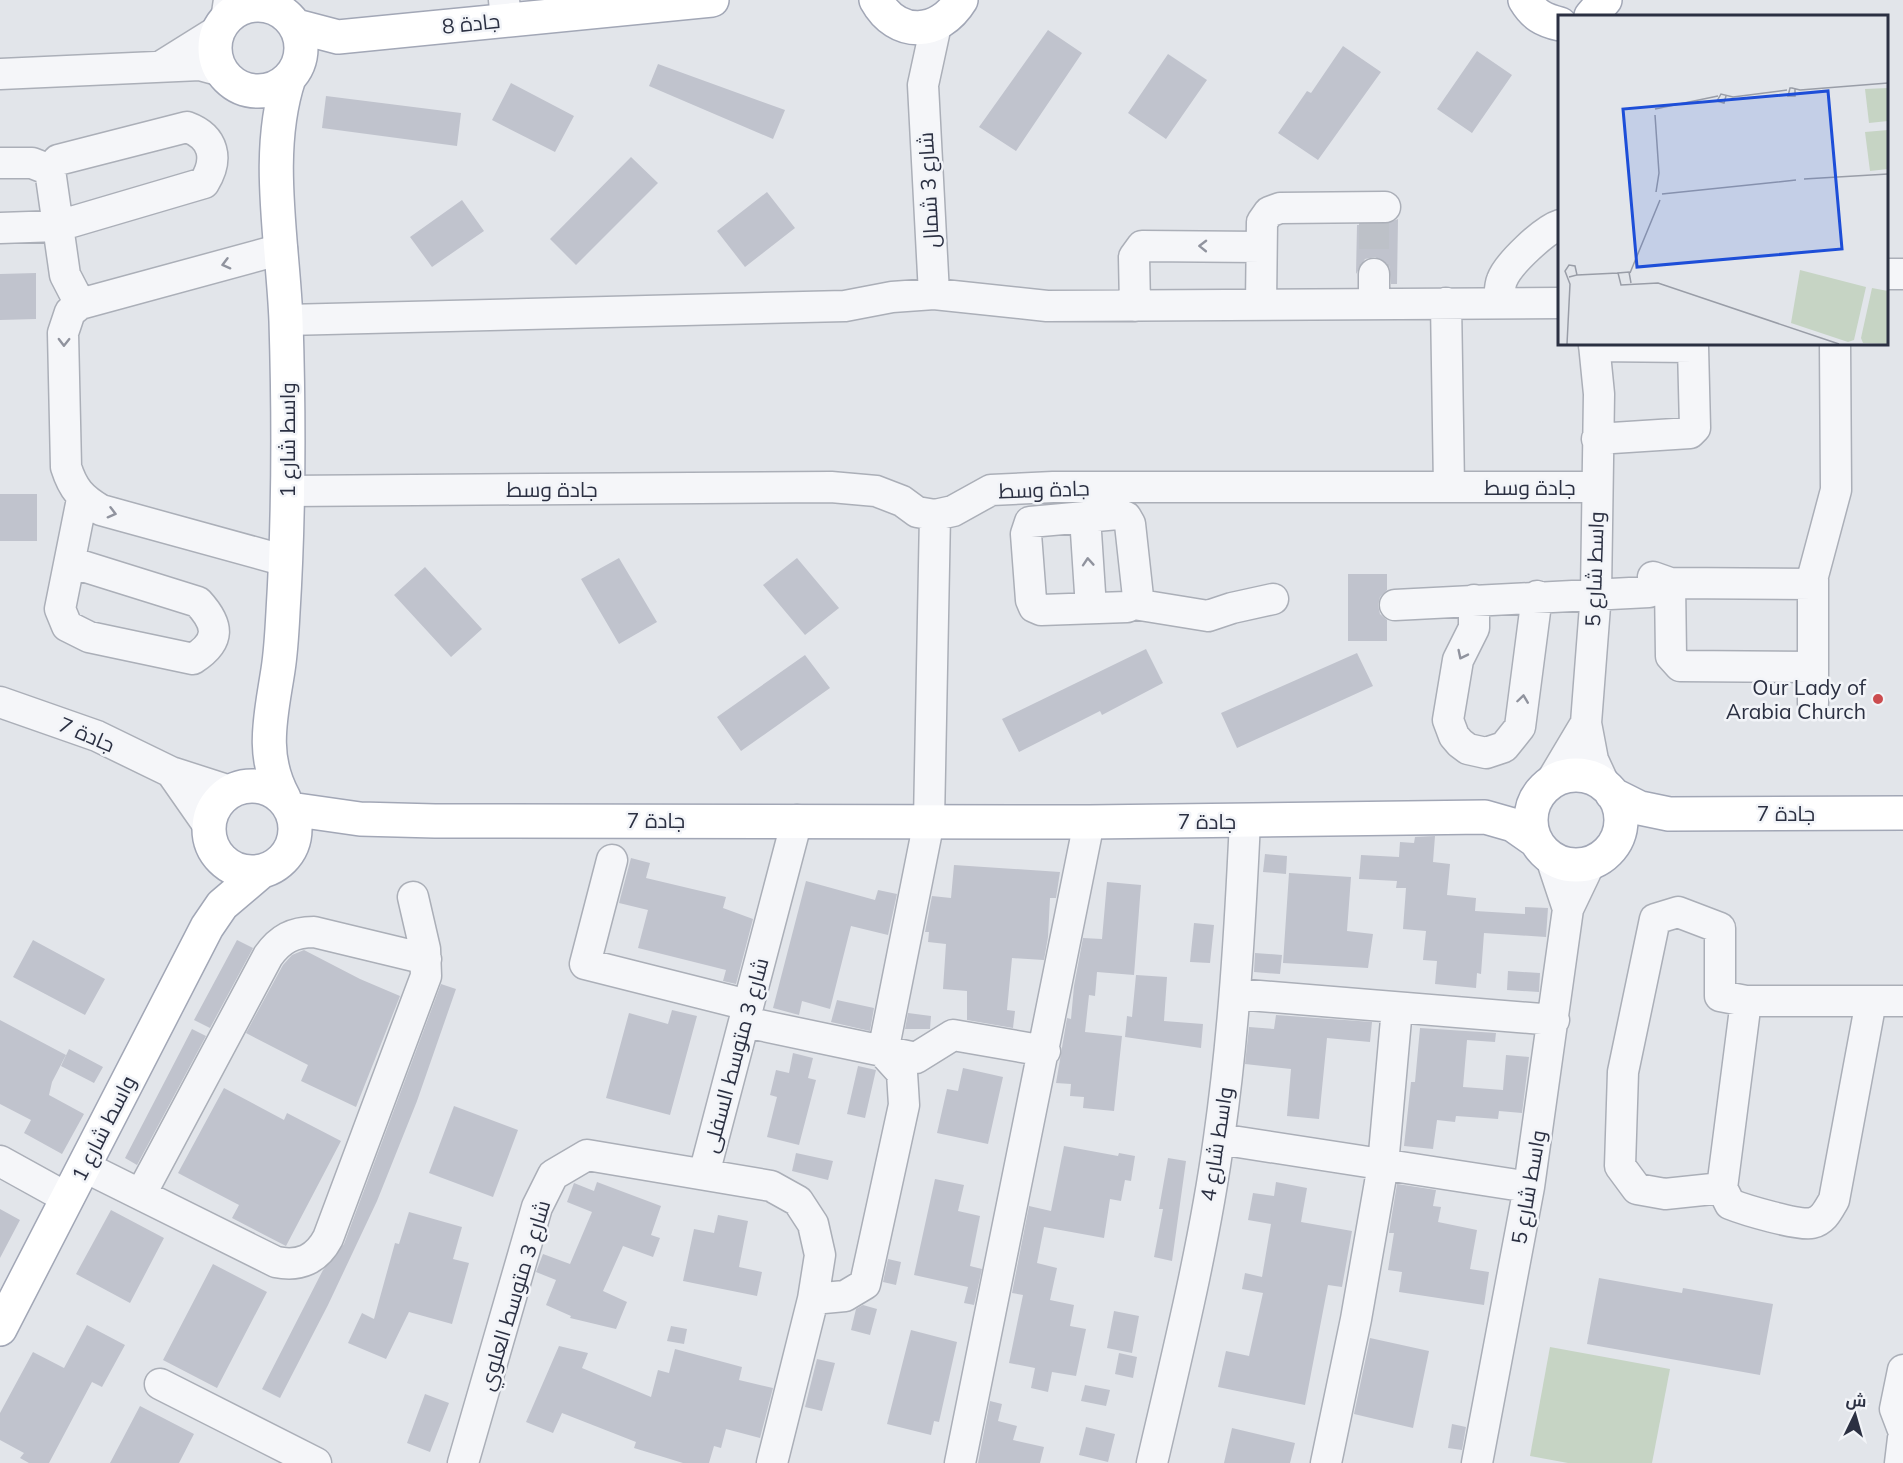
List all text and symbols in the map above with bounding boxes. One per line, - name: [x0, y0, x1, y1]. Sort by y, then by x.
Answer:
- street label: جادة 8: [441, 7, 501, 39]
- inset map: [1558, 15, 1888, 345]
- street label: شارع 3 شمال: [912, 131, 946, 249]
- one-way arrow: [1198, 240, 1207, 252]
- one-way arrow: [221, 257, 232, 269]
- one-way arrow: [58, 337, 70, 346]
- street label: واسط شارع 1: [274, 382, 302, 498]
- street label: جادة وسط: [998, 474, 1090, 504]
- street label: جادة وسط: [1484, 474, 1576, 500]
- street label: جادة وسط: [506, 476, 598, 502]
- one-way arrow: [107, 506, 117, 519]
- street label: واسط شارع 5: [1579, 511, 1611, 627]
- one-way arrow: [1082, 558, 1095, 567]
- one-way arrow: [1457, 649, 1469, 660]
- place label: Our Lady of Arabia Church: [1726, 674, 1867, 724]
- marker: Our Lady of Arabia Church: [1871, 692, 1885, 706]
- one-way arrow: [1517, 695, 1529, 704]
- street label: جادة 7: [55, 711, 119, 757]
- street label: جادة 7: [1757, 800, 1815, 826]
- street label: جادة 7: [627, 807, 685, 833]
- street label: جادة 7: [1178, 808, 1236, 834]
- street label: شارع 3 متوسط السفلى: [696, 955, 775, 1156]
- street label: واسط شارع 1: [65, 1071, 143, 1186]
- street label: واسط شارع 4: [1194, 1085, 1240, 1203]
- street label: واسط شارع 5: [1505, 1128, 1553, 1246]
- street label: شارع 3 متوسط العلوي: [473, 1197, 559, 1395]
- north arrow: [1825, 1385, 1885, 1445]
- text: ش: [1845, 1389, 1867, 1411]

